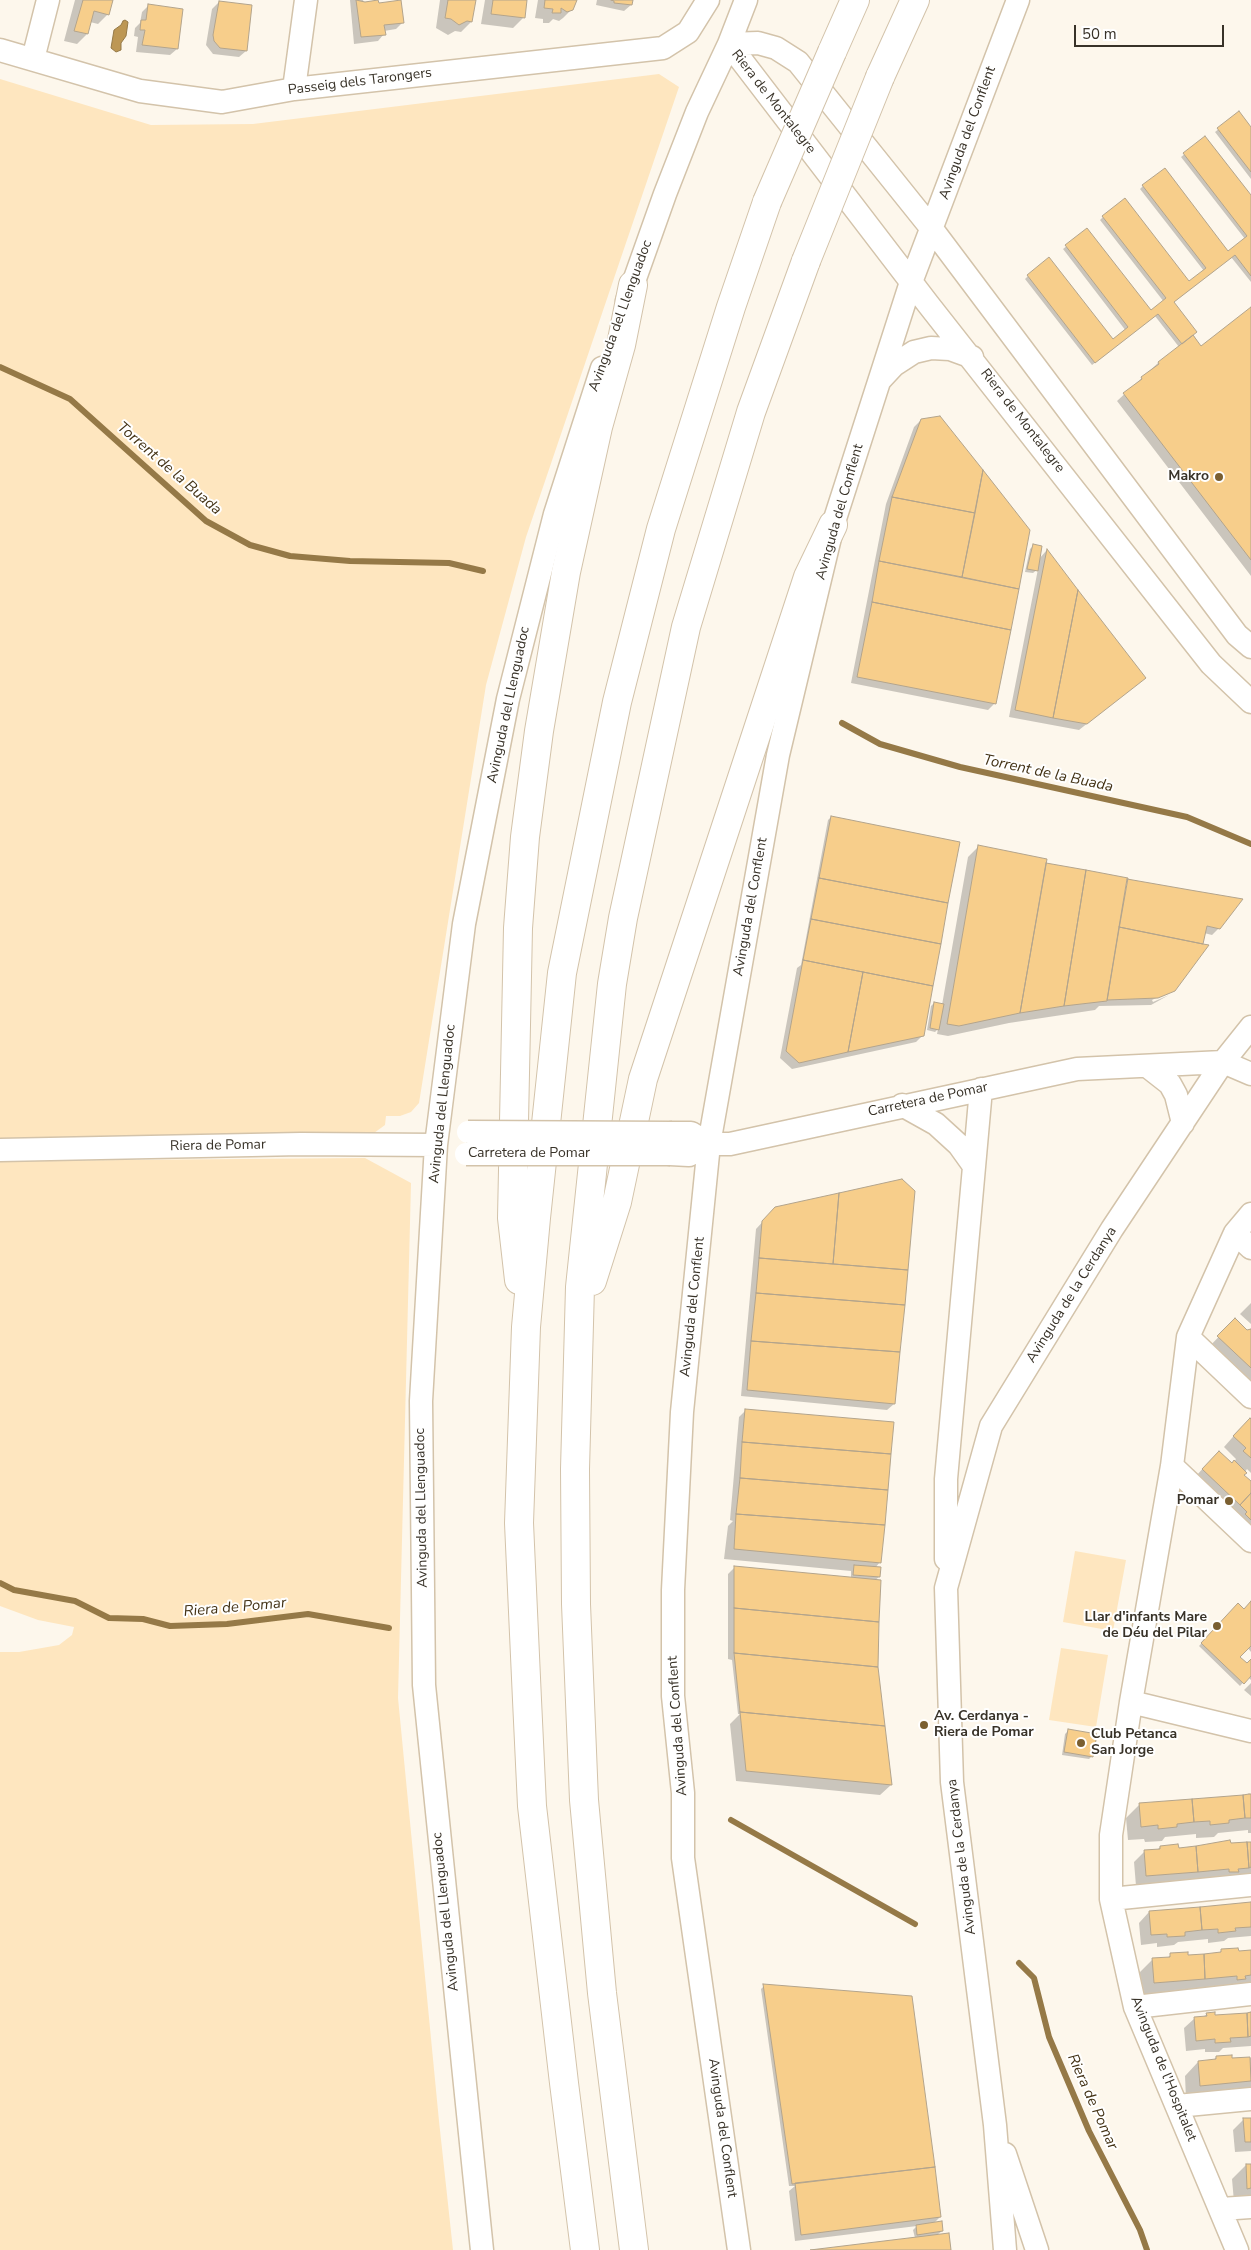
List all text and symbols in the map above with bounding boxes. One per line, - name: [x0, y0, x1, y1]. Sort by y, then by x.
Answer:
- scale bar: [1076, 15, 1226, 47]
- text: 50 m: [1082, 24, 1117, 44]
- street label: Riera de Montalegre: [727, 47, 819, 157]
- street label: Avinguda del Conflent: [936, 64, 1000, 202]
- street label: Passeig dels Tarongers: [287, 65, 433, 99]
- street label: Avinguda del Llenguadoc: [586, 238, 656, 394]
- street label: Riera de Montalegre: [976, 366, 1068, 476]
- water label: Torrent de la Buada: [113, 419, 225, 519]
- street label: Avinguda del Conflent: [813, 442, 867, 582]
- place label: Makro: [1168, 469, 1209, 485]
- marker: Makro: [1213, 471, 1225, 483]
- street label: Avinguda del Llenguadoc: [484, 625, 534, 785]
- water label: Torrent de la Buada: [981, 751, 1115, 797]
- street label: Avinguda del Conflent: [731, 836, 771, 978]
- street label: Avinguda del Llenguadoc: [426, 1024, 460, 1184]
- street label: Carretera de Pomar: [866, 1079, 990, 1121]
- street label: Riera de Pomar: [170, 1137, 266, 1155]
- street label: Carretera de Pomar: [468, 1146, 590, 1162]
- street label: Avinguda de la Cerdanya: [1023, 1224, 1121, 1366]
- street label: Avinguda del Conflent: [677, 1236, 709, 1378]
- street label: Avinguda del Llenguadoc: [412, 1428, 432, 1588]
- place label: Pomar: [1177, 1493, 1219, 1509]
- marker: Pomar: [1223, 1495, 1235, 1507]
- water label: Riera de Pomar: [183, 1595, 287, 1621]
- place label: Llar d'infants Mare de Déu del Pilar: [1085, 1610, 1207, 1642]
- marker: Llar d'infants Mare de Déu del Pilar: [1211, 1620, 1223, 1632]
- street label: Avinguda del Conflent: [665, 1655, 691, 1797]
- place label: Av. Cerdanya - Riera de Pomar: [934, 1709, 1034, 1741]
- marker: Av. Cerdanya - Riera de Pomar: [918, 1719, 930, 1731]
- place label: Club Petanca San Jorge: [1091, 1727, 1177, 1760]
- marker: Club Petanca San Jorge: [1075, 1737, 1087, 1749]
- street label: Avinguda de la Cerdanya: [944, 1778, 980, 1936]
- street label: Avinguda del Llenguadoc: [429, 1832, 463, 1992]
- street label: Avinguda de l'Hospitalet: [1126, 1994, 1200, 2144]
- water label: Riera de Pomar: [1063, 2051, 1121, 2153]
- street label: Avinguda del Conflent: [704, 2057, 740, 2199]

